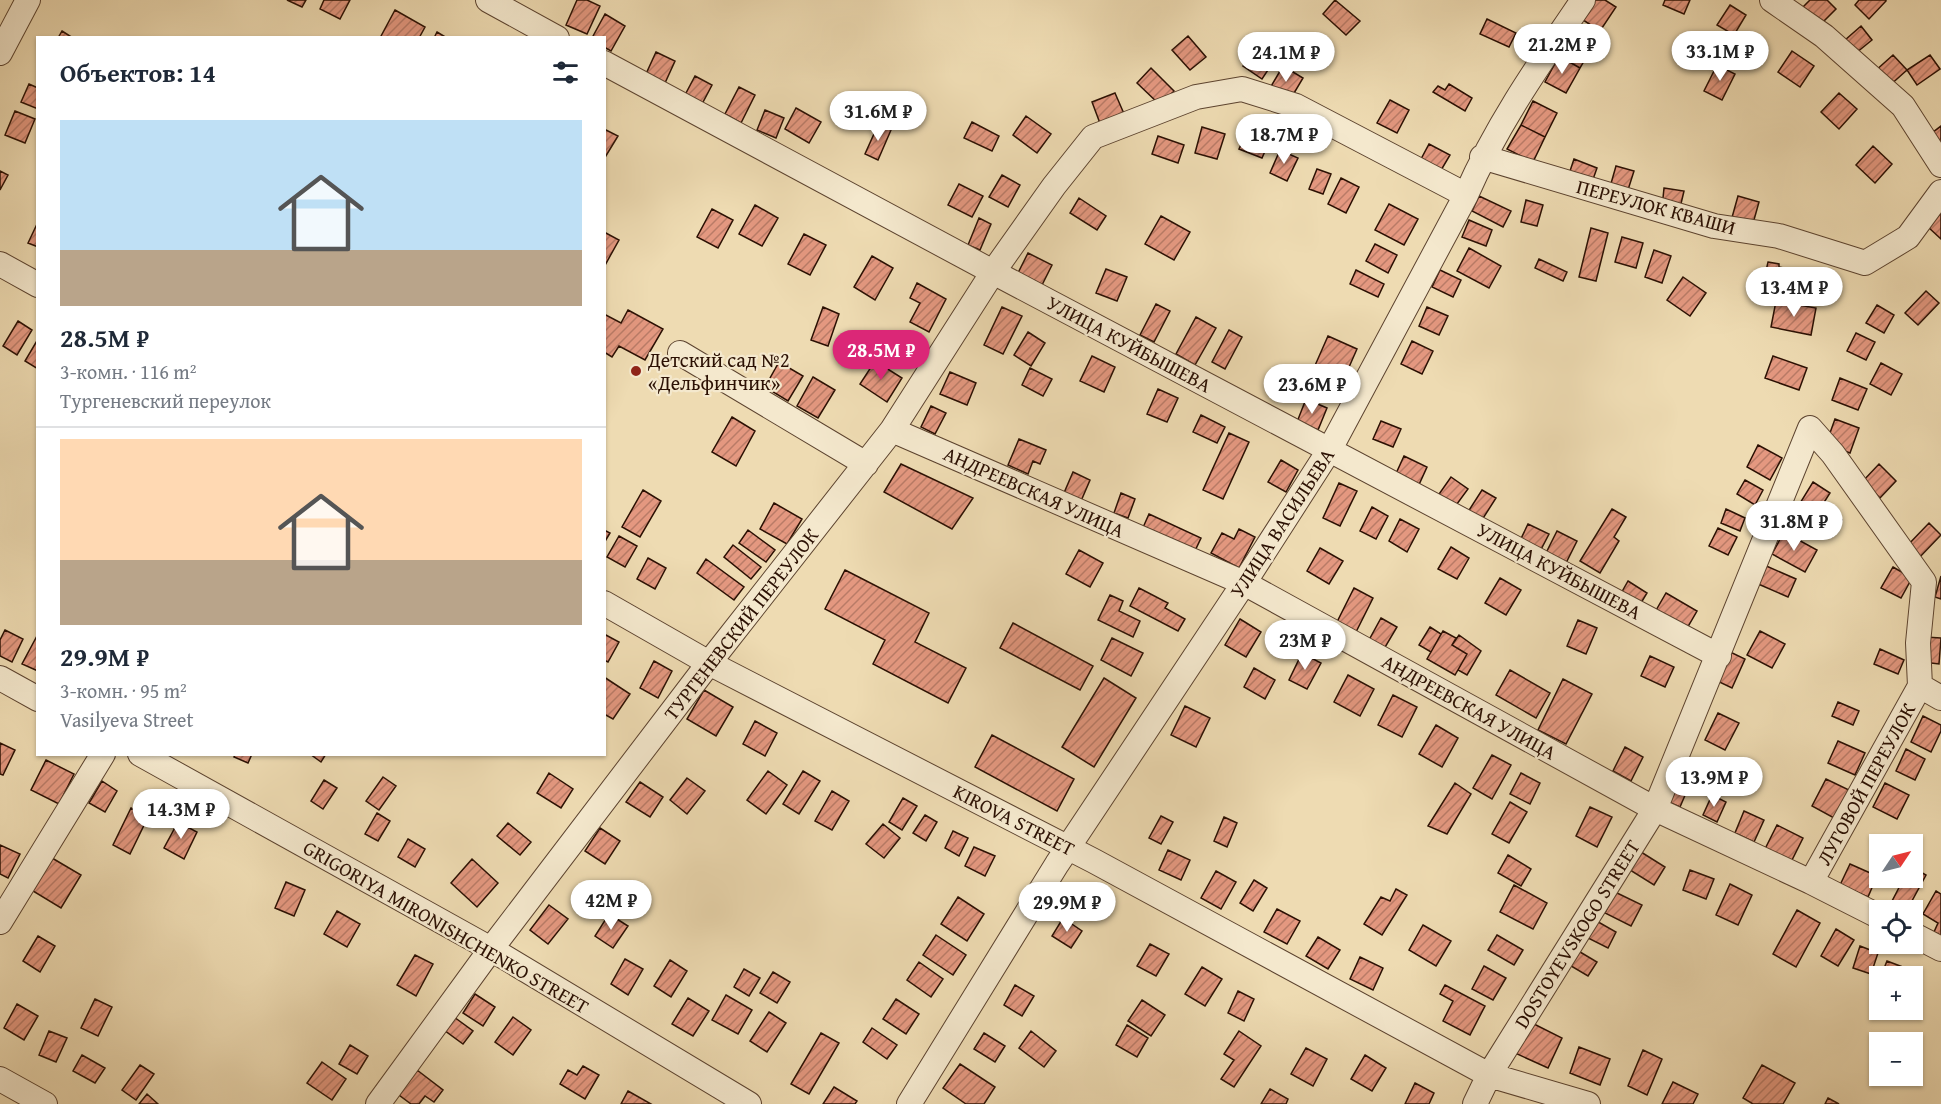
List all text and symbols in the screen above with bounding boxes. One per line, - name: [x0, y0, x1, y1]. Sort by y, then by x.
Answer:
- pin: 21.2M ₽: [1507, 24, 1617, 75]
- text: 21.2M ₽: [1528, 29, 1596, 58]
- pin: 33.1M ₽: [1665, 31, 1775, 82]
- pin: 24.1M ₽: [1231, 32, 1341, 83]
- text: 33.1M ₽: [1686, 36, 1754, 65]
- text: 24.1M ₽: [1252, 37, 1320, 66]
- text: Объектов: 14: [60, 53, 216, 92]
- icon: filters: [549, 56, 582, 89]
- pin: 31.6M ₽: [823, 91, 933, 142]
- text: 31.6M ₽: [844, 96, 912, 125]
- pin: 18.7M ₽: [1229, 114, 1339, 165]
- text: 18.7M ₽: [1250, 119, 1318, 148]
- icon: home: [267, 159, 375, 267]
- street label: ПЕРЕУЛОК КВАШИ: [1573, 171, 1739, 242]
- pin: 13.4M ₽: [1739, 267, 1849, 318]
- text: 13.4M ₽: [1760, 272, 1828, 301]
- street label: УЛИЦА КУЙБЫШЕВА: [1042, 288, 1217, 399]
- text: 28.5M ₽: [60, 318, 149, 357]
- pin: 28.5M ₽: [826, 330, 936, 381]
- text: 28.5M ₽: [847, 335, 915, 364]
- place label: Детский сад №2 «Дельфинчик»: [647, 345, 790, 397]
- text: 3-комн. · 116 m²: [60, 357, 196, 386]
- marker: Детский сад №2 «Дельфинчик»: [629, 364, 643, 378]
- pin: 23.6M ₽: [1257, 364, 1367, 415]
- text: 23.6M ₽: [1278, 369, 1346, 398]
- text: Тургеневский переулок: [60, 386, 271, 415]
- street label: АНДРЕЕВСКАЯ УЛИЦА: [939, 439, 1129, 545]
- street label: УЛИЦА ВАСИЛЬЕВА: [1222, 442, 1341, 603]
- icon: home: [267, 478, 375, 586]
- pin: 31.8M ₽: [1739, 501, 1849, 552]
- text: 31.8M ₽: [1760, 506, 1828, 535]
- street label: УЛИЦА КУЙБЫШЕВА: [1472, 515, 1647, 626]
- street label: ТУРГЕНЕВСКИЙ ПЕРЕУЛОК: [656, 521, 825, 726]
- pin: 23M ₽: [1263, 620, 1347, 671]
- text: 23M ₽: [1279, 625, 1331, 654]
- text: 29.9M ₽: [60, 637, 149, 676]
- street label: АНДРЕЕВСКАЯ УЛИЦА: [1377, 647, 1562, 767]
- text: 3-комн. · 95 m²: [60, 676, 187, 705]
- street label: ЛУГОВОЙ ПЕРЕУЛОК: [1809, 697, 1923, 870]
- text: Vasilyeva Street: [60, 705, 194, 734]
- pin: 13.9M ₽: [1659, 757, 1769, 808]
- text: 13.9M ₽: [1680, 762, 1748, 791]
- street label: KIROVA STREET: [949, 777, 1080, 863]
- pin: 14.3M ₽: [126, 789, 236, 840]
- text: 14.3M ₽: [147, 794, 215, 823]
- street label: GRIGORIYA MIRONISHCHENKO STREET: [298, 833, 594, 1021]
- street label: DOSTOYEVSKOGO STREET: [1507, 834, 1647, 1034]
- north arrow: [1869, 834, 1923, 888]
- map controls: [1869, 834, 1923, 1086]
- pin: 42M ₽: [569, 880, 653, 931]
- pin: 29.9M ₽: [1012, 882, 1122, 933]
- text: 42M ₽: [585, 885, 637, 914]
- text: 29.9M ₽: [1033, 887, 1101, 916]
- button: locate: [1869, 900, 1923, 954]
- button: +: [1869, 966, 1923, 1020]
- button: −: [1869, 1032, 1923, 1086]

